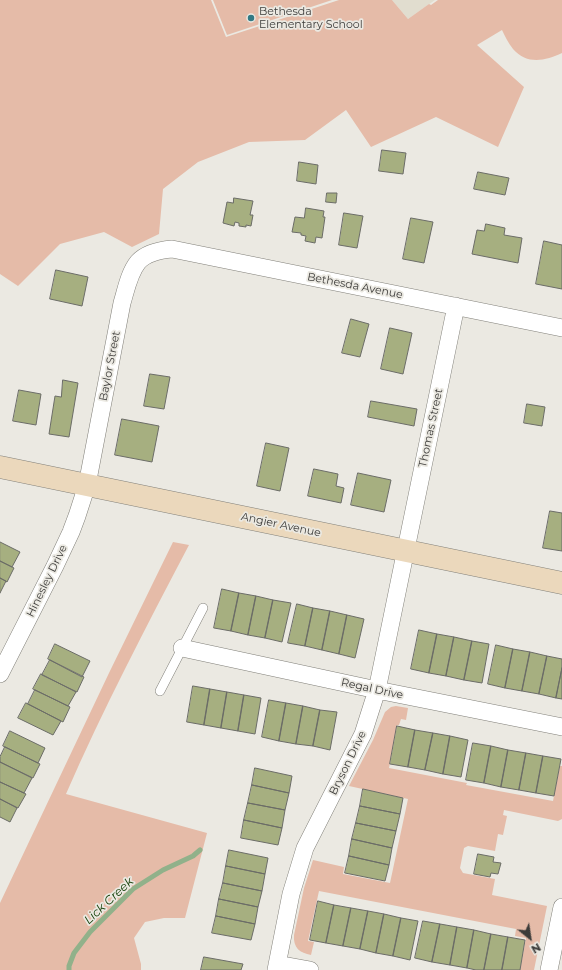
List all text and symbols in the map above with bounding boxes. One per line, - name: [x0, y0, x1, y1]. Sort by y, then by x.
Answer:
- place label: Bethesda Elementary School: [259, 5, 363, 31]
- marker: Bethesda Elementary School: [246, 13, 256, 23]
- street label: Bethesda Avenue: [306, 270, 404, 302]
- street label: Baylor Street: [97, 330, 123, 402]
- street label: Thomas Street: [416, 387, 446, 469]
- street label: Angier Avenue: [240, 510, 322, 540]
- street label: Hinesley Drive: [24, 543, 70, 619]
- street label: Regal Drive: [340, 676, 404, 702]
- street label: Bryson Drive: [327, 729, 369, 797]
- water label: Lick Creek: [81, 875, 137, 927]
- north arrow: [510, 918, 550, 958]
- text: N: [529, 940, 543, 957]

